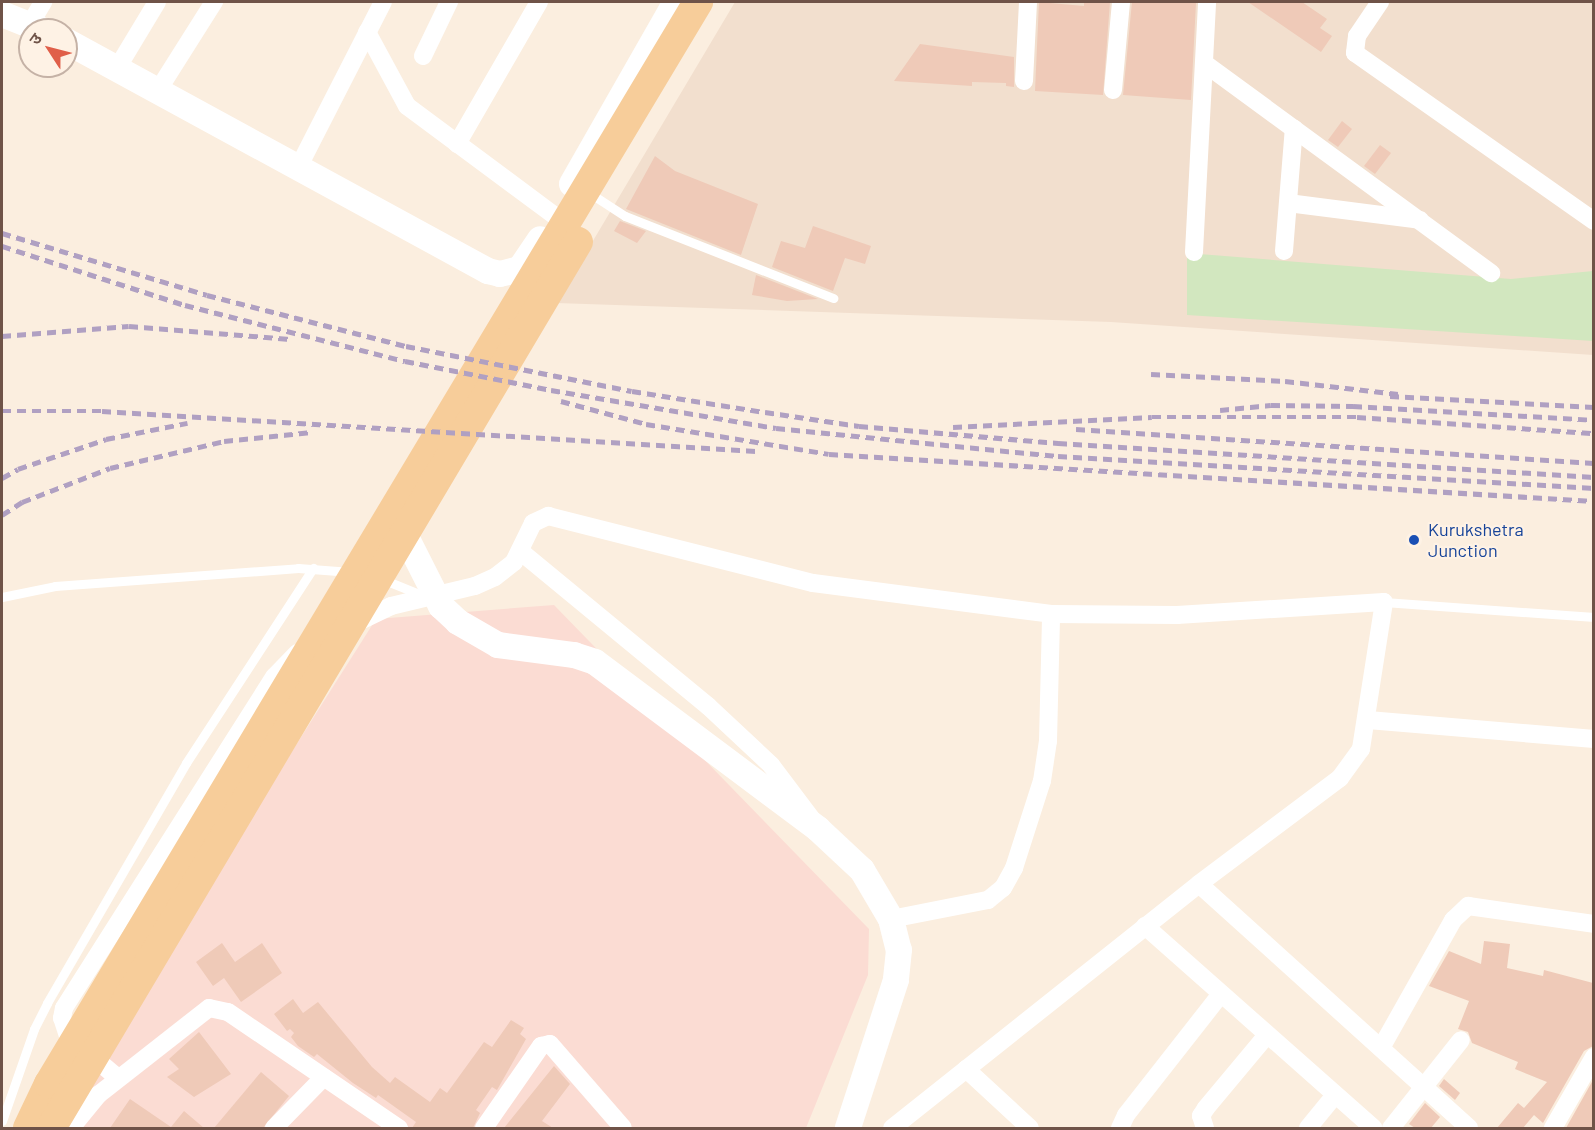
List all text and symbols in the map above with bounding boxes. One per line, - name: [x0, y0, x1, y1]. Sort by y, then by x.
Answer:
- north arrow: [18, 18, 78, 78]
- text: उ: [24, 29, 45, 48]
- place label: Kurukshetra Junction: [1428, 519, 1524, 562]
- marker: Kurukshetra Junction: [1405, 531, 1423, 549]

